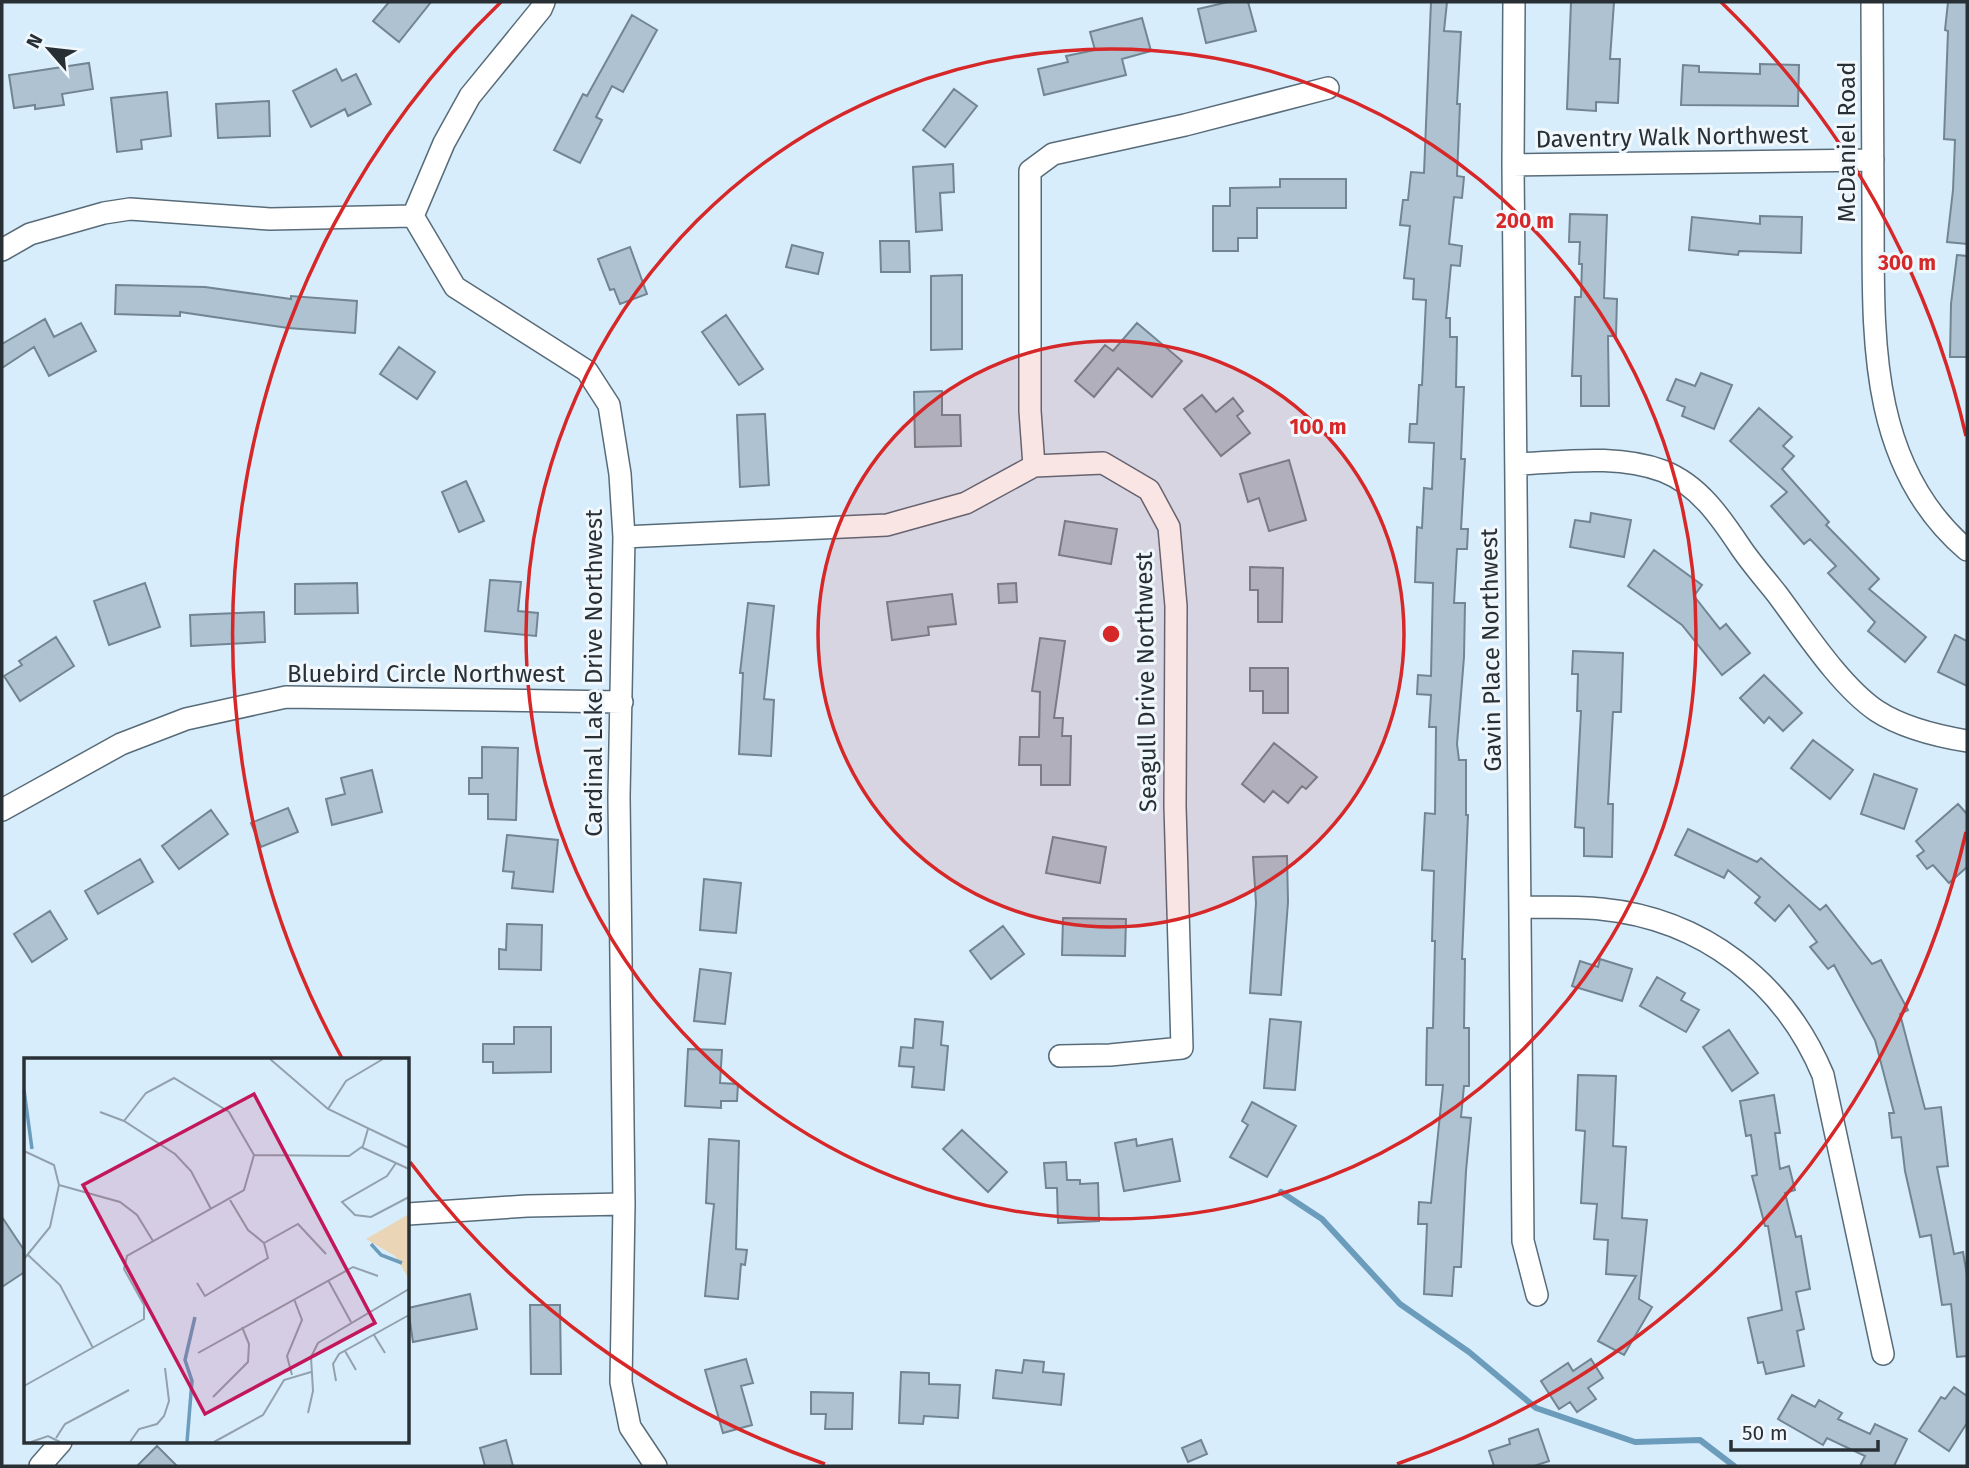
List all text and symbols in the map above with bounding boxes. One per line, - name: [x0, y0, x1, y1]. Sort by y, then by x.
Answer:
- north arrow: [14, 14, 84, 84]
- text: N: [21, 30, 48, 52]
- street label: McDaniel Road: [1833, 61, 1861, 223]
- street label: Daventry Walk Northwest: [1535, 121, 1809, 153]
- text: 200 m: [1496, 208, 1554, 234]
- text: 300 m: [1877, 250, 1936, 276]
- text: 100 m: [1289, 414, 1347, 440]
- street label: Cardinal Lake Drive Northwest: [580, 509, 608, 837]
- street label: Gavin Place Northwest: [1475, 528, 1507, 772]
- street label: Seagull Drive Northwest: [1130, 551, 1162, 813]
- centre of rings: [1099, 622, 1123, 646]
- street label: Bluebird Circle Northwest: [287, 660, 565, 688]
- inset map: [24, 1058, 410, 1444]
- scale bar: [1731, 1408, 1878, 1452]
- text: 50 m: [1742, 1420, 1788, 1446]

